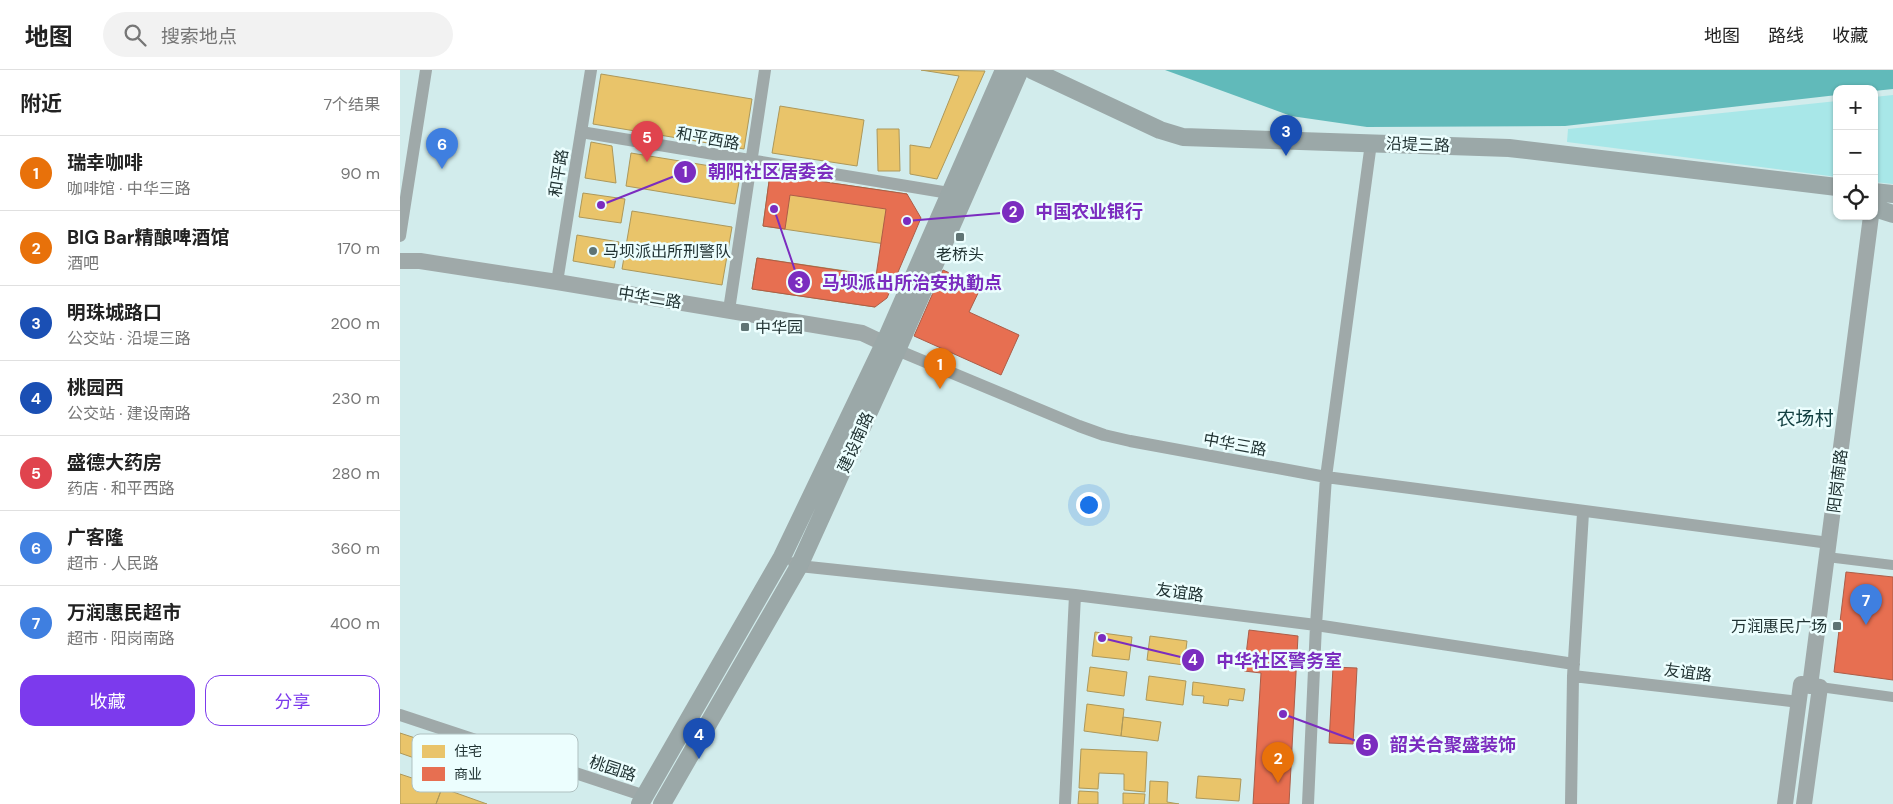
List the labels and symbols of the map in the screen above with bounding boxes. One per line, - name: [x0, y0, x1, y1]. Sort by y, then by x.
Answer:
- pin: 3: [1270, 115, 1302, 156]
- pin: 5: [631, 121, 663, 162]
- street label: 和平西路: [675, 123, 741, 154]
- pin: 6: [426, 128, 458, 169]
- street label: 沿堤三路: [1386, 133, 1450, 156]
- street label: 和平路: [544, 148, 573, 198]
- callout: 朝阳社区居委会: [673, 155, 844, 188]
- text: 朝阳社区居委会: [708, 160, 834, 184]
- text: 1: [682, 162, 688, 182]
- callout: 中国农业银行: [1000, 195, 1153, 228]
- text: 中国农业银行: [1035, 200, 1143, 224]
- text: 2: [1009, 202, 1018, 222]
- marker: 老桥头: [954, 231, 966, 243]
- place label: 马坝派出所刑警队: [603, 241, 731, 262]
- place label: 老桥头: [936, 244, 984, 265]
- marker: 马坝派出所刑警队: [587, 245, 599, 257]
- callout: 马坝派出所治安执勤点: [787, 266, 1012, 299]
- text: 马坝派出所治安执勤点: [822, 271, 1002, 295]
- text: 3: [794, 273, 804, 293]
- street label: 中华二路: [617, 282, 683, 313]
- place label: 中华园: [755, 317, 803, 338]
- marker: 中华园: [739, 321, 751, 333]
- pin: 1: [924, 348, 956, 389]
- district label: 农场村: [1776, 406, 1834, 431]
- street label: 建设南路: [833, 409, 878, 476]
- street label: 中华三路: [1202, 429, 1268, 460]
- street label: 阳岗南路: [1823, 448, 1852, 514]
- your location: [1076, 492, 1102, 518]
- street label: 友谊路: [1155, 579, 1205, 606]
- pin: 7: [1850, 584, 1882, 625]
- place label: 万润惠民广场: [1731, 616, 1827, 637]
- marker: 万润惠民广场: [1831, 620, 1843, 632]
- callout: 中华社区警务室: [1181, 644, 1352, 677]
- text: 中华社区警务室: [1216, 649, 1342, 673]
- text: 4: [1188, 650, 1198, 670]
- street label: 友谊路: [1663, 659, 1713, 686]
- pin: 4: [683, 718, 715, 759]
- callout: 韶关合聚盛装饰: [1355, 728, 1526, 761]
- text: 韶关合聚盛装饰: [1390, 733, 1516, 757]
- legend: [412, 734, 578, 792]
- text: 5: [1362, 735, 1372, 755]
- text: 住宅: [454, 742, 482, 760]
- pin: 2: [1262, 742, 1294, 783]
- street label: 桃园路: [587, 751, 639, 786]
- text: 商业: [454, 765, 482, 783]

